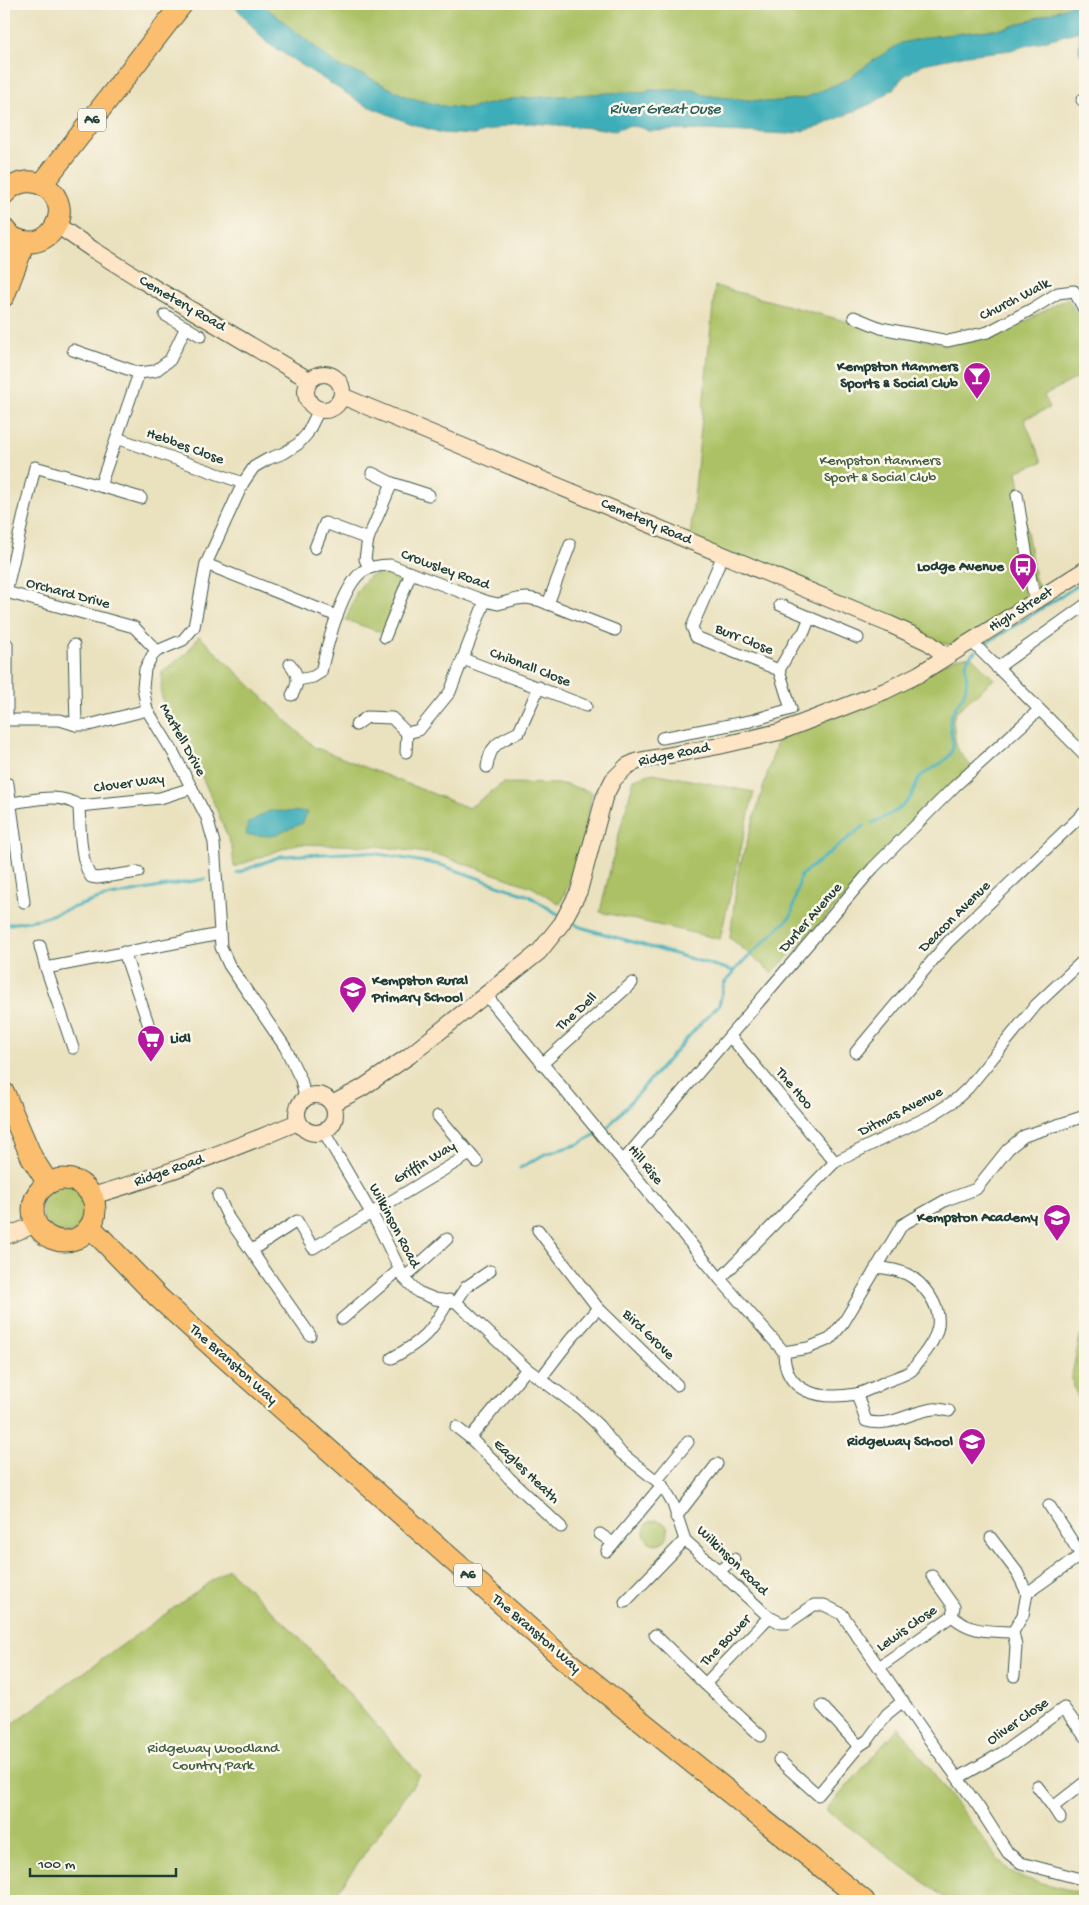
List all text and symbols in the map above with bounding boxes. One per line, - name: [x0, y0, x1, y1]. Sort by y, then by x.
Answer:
- water label: River Great Ouse: [609, 101, 721, 120]
- road number: A6: [78, 108, 106, 132]
- street label: Cemetery Road: [135, 272, 230, 337]
- street label: Church Walk: [977, 274, 1054, 325]
- place label: Kempston Hammers Sports & Social Club: [836, 358, 959, 393]
- bar icon: Kempston Hammers Sports & Social Club: [962, 361, 992, 400]
- street label: Hebbes Close: [144, 425, 227, 469]
- park label: Kempston Hammers Sport & Social Club: [820, 452, 941, 487]
- street label: Cemetery Road: [598, 495, 695, 550]
- street label: Crowsley Road: [398, 546, 493, 595]
- bus stop icon: Lodge Avenue: [1008, 552, 1038, 591]
- place label: Lodge Avenue: [917, 558, 1005, 576]
- street label: Orchard Drive: [24, 574, 112, 614]
- street label: High Street: [986, 582, 1058, 637]
- street label: Burr Close: [711, 620, 776, 660]
- street label: Chibnall Close: [487, 644, 573, 692]
- street label: Martell Drive: [155, 700, 210, 780]
- street label: Ridge Road: [637, 738, 713, 771]
- street label: Clover Way: [93, 770, 166, 798]
- street label: Deacon Avenue: [915, 877, 995, 957]
- street label: Durler Avenue: [775, 879, 847, 958]
- place label: Kempston Rural Primary School: [371, 972, 469, 1007]
- school or university icon: Kempston Rural Primary School: [338, 975, 368, 1014]
- street label: The Dell: [552, 989, 601, 1036]
- supermarket icon: Lidl: [136, 1024, 166, 1063]
- place label: Lidl: [170, 1030, 192, 1048]
- street label: The Hoo: [771, 1064, 817, 1114]
- street label: Ditmas Avenue: [855, 1083, 946, 1141]
- street label: Griffin Way: [391, 1137, 460, 1189]
- street label: Hill Rise: [623, 1141, 667, 1189]
- street label: Ridge Road: [132, 1150, 207, 1191]
- street label: Wilkinson Road: [364, 1181, 424, 1272]
- school or university icon: Kempston Academy: [1042, 1203, 1072, 1242]
- place label: Kempston Academy: [916, 1209, 1039, 1227]
- street label: Bird Grove: [617, 1305, 678, 1364]
- street label: The Branston Way: [185, 1320, 281, 1410]
- school or university icon: Ridgeway School: [957, 1427, 987, 1466]
- place label: Ridgeway School: [846, 1433, 954, 1451]
- street label: Eagles Heath: [489, 1436, 563, 1508]
- street label: Wilkinson Road: [692, 1522, 773, 1601]
- road number: A6: [454, 1564, 482, 1586]
- street label: The Branston Way: [487, 1590, 585, 1678]
- street label: Lewis Close: [873, 1602, 941, 1656]
- street label: The Bower: [696, 1610, 756, 1671]
- street label: Oliver Close: [984, 1694, 1053, 1750]
- park label: Ridgeway Woodland Country Park: [147, 1740, 280, 1775]
- scale bar: [30, 1845, 176, 1877]
- text: 100 m: [37, 1856, 76, 1874]

